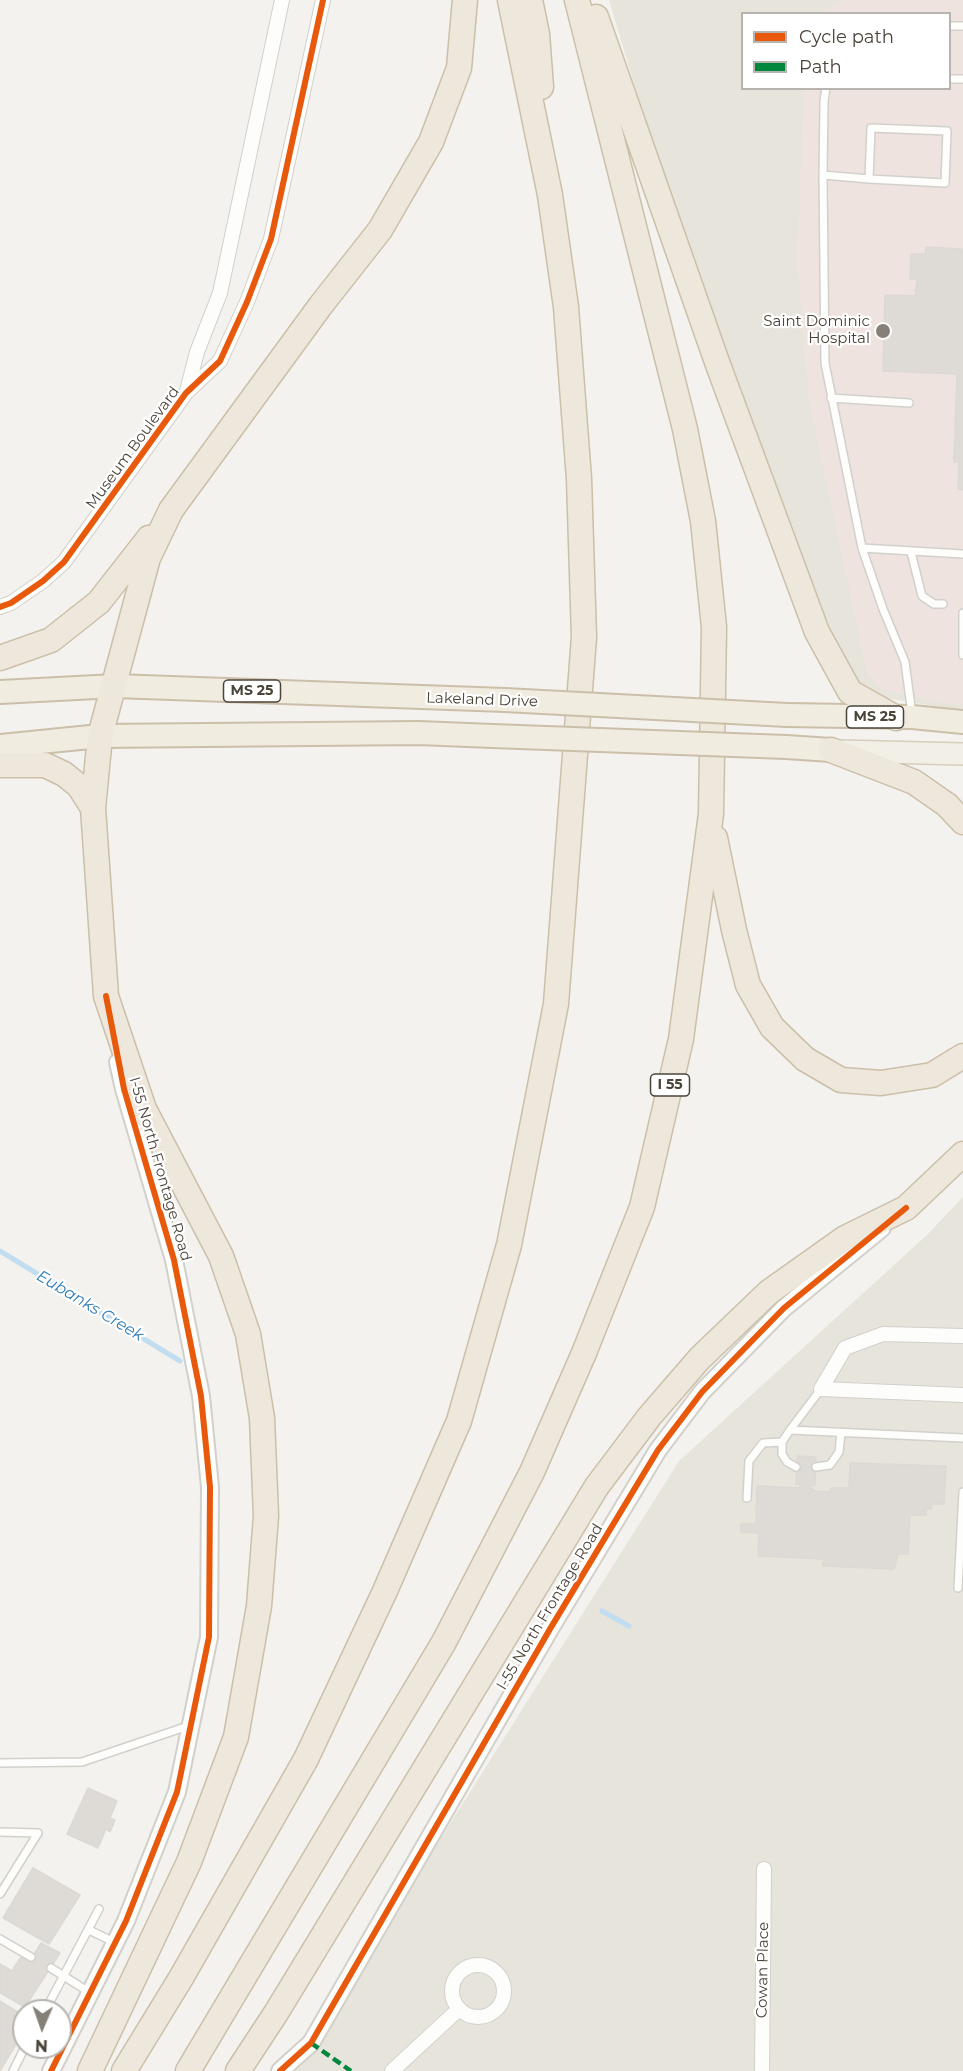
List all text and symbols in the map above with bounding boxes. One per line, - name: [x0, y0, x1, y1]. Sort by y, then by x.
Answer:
- legend: [741, 12, 951, 90]
- text: Cycle path: [799, 26, 894, 48]
- text: Path: [799, 56, 842, 78]
- place label: Saint Dominic Hospital: [763, 313, 870, 348]
- marker: Saint Dominic Hospital: [874, 322, 892, 340]
- street label: Museum Boulevard: [82, 383, 184, 513]
- road number: MS 25: [224, 680, 280, 702]
- street label: Lakeland Drive: [426, 689, 538, 711]
- road number: MS 25: [846, 706, 904, 728]
- road number: I 55: [650, 1074, 690, 1096]
- street label: I-55 North Frontage Road: [125, 1075, 195, 1263]
- water label: Eubanks Creek: [33, 1266, 147, 1346]
- street label: I-55 North Frontage Road: [493, 1521, 607, 1693]
- street label: Cowan Place: [753, 1922, 773, 2018]
- north arrow: [12, 1999, 72, 2059]
- text: N: [35, 2036, 48, 2055]

